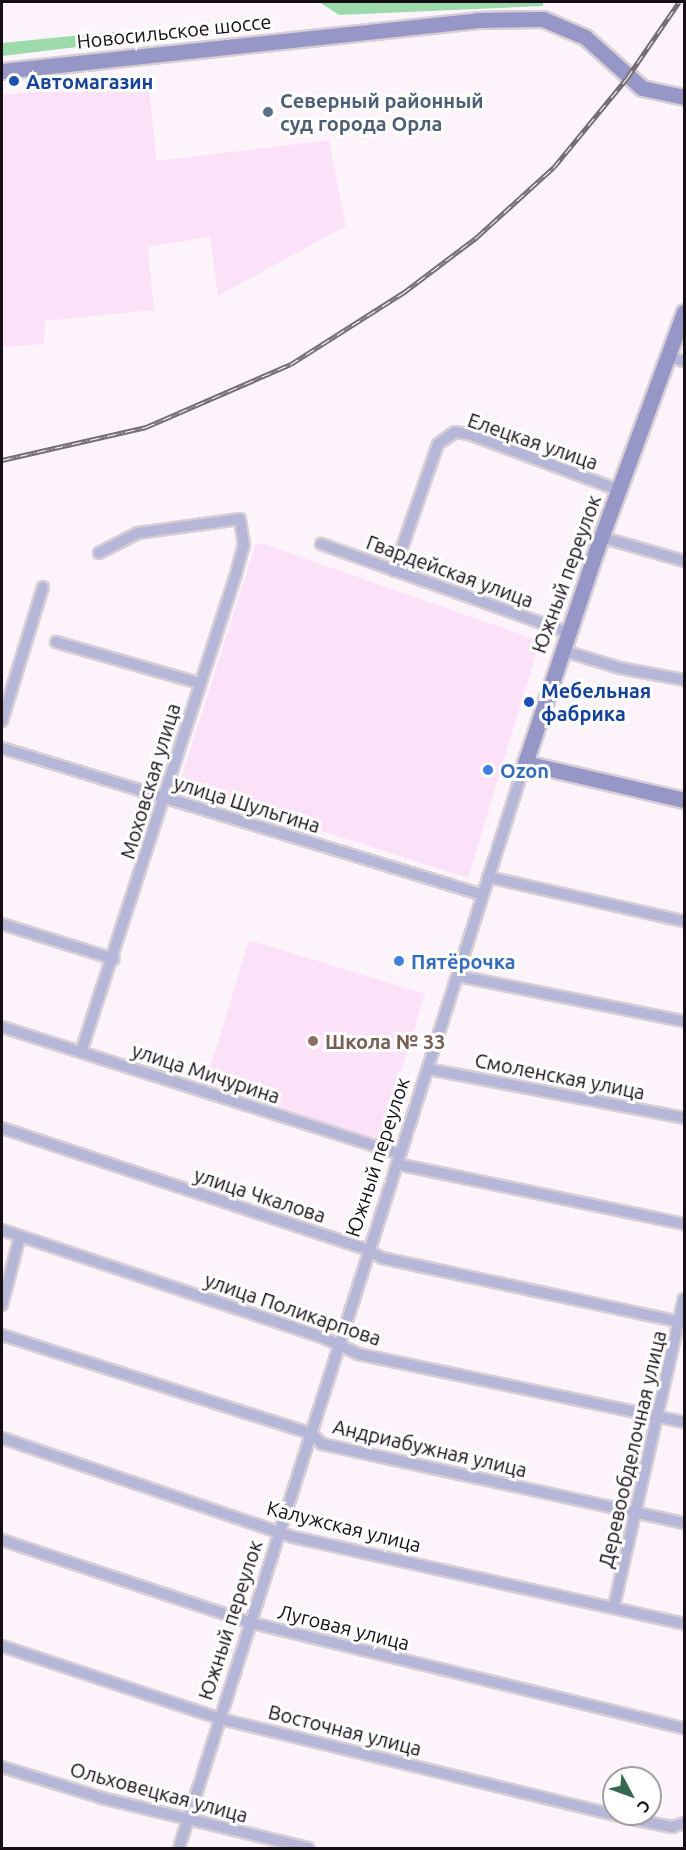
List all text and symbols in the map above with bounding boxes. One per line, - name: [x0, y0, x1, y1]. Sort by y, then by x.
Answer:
- street label: Новосильское шоссе: [75, 9, 273, 53]
- place label: Автомагазин: [26, 69, 153, 93]
- marker: Автомагазин: [7, 74, 21, 88]
- place label: Северный районный суд города Орла: [280, 88, 483, 135]
- marker: Северный районный суд города Орла: [261, 105, 275, 119]
- street label: Елецкая улица: [465, 407, 601, 475]
- street label: Южный переулок: [526, 492, 606, 656]
- street label: Гвардейская улица: [363, 530, 537, 612]
- place label: Мебельная фабрика: [541, 678, 651, 725]
- marker: Мебельная фабрика: [522, 695, 536, 709]
- street label: Моховская улица: [115, 700, 185, 862]
- place label: Ozon: [500, 758, 549, 782]
- marker: Ozon: [481, 763, 495, 777]
- street label: улица Шульгина: [171, 770, 323, 838]
- place label: Пятёрочка: [411, 949, 516, 973]
- marker: Пятёрочка: [392, 954, 406, 968]
- place label: Школа № 33: [325, 1029, 445, 1053]
- marker: Школа № 33: [306, 1034, 320, 1048]
- street label: улица Мичурина: [129, 1038, 283, 1108]
- street label: Смоленская улица: [473, 1048, 647, 1104]
- street label: Южный переулок: [340, 1074, 414, 1240]
- street label: улица Чкалова: [191, 1162, 329, 1228]
- street label: улица Поликарпова: [202, 1268, 384, 1350]
- street label: Деревообделочная улица: [593, 1328, 671, 1570]
- street label: Андриабужная улица: [331, 1414, 529, 1482]
- street label: Калужская улица: [264, 1495, 424, 1557]
- street label: Южный переулок: [193, 1537, 267, 1703]
- street label: Луговая улица: [276, 1599, 412, 1655]
- street label: Восточная улица: [266, 1699, 424, 1761]
- street label: Ольховецкая улица: [67, 1757, 251, 1827]
- north arrow: [602, 1766, 662, 1826]
- text: С: [634, 1797, 654, 1816]

